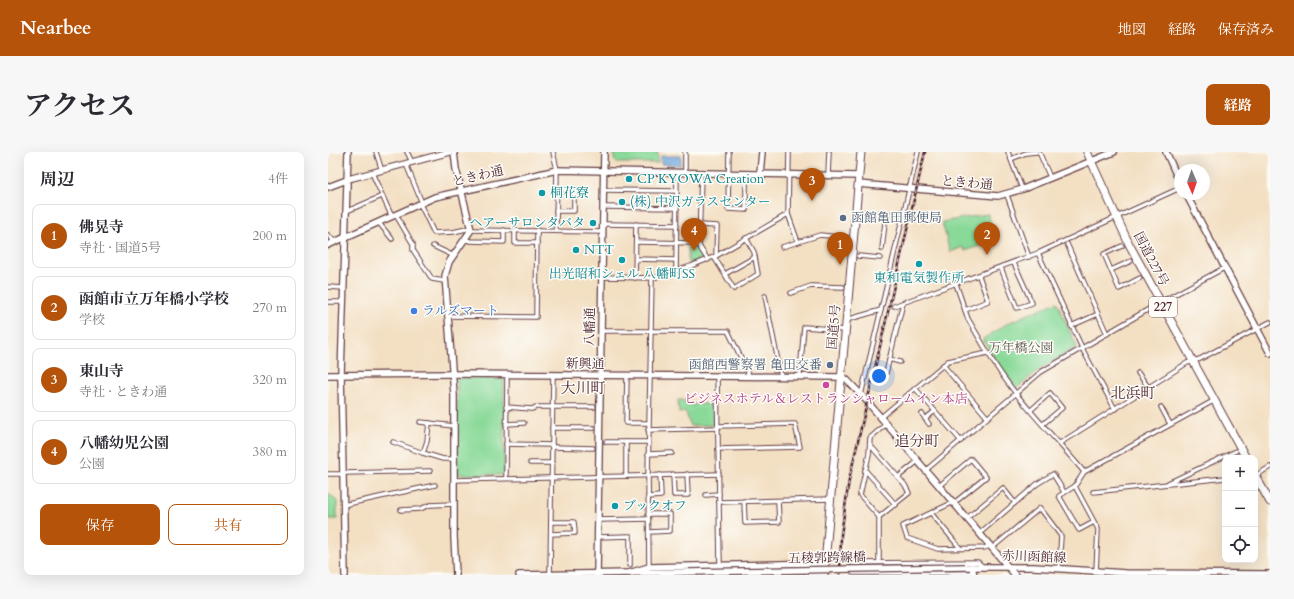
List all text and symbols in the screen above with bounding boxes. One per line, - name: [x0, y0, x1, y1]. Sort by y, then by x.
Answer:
- text: Nearbee: [20, 15, 91, 41]
- text: 地図: [1118, 20, 1146, 39]
- text: 経路: [1168, 20, 1196, 39]
- text: 保存済み: [1218, 20, 1274, 39]
- button: 経路: [1206, 84, 1270, 125]
- text: アクセス: [24, 87, 135, 125]
- street label: ときわ通: [451, 161, 505, 191]
- north arrow: [1174, 164, 1210, 200]
- text: 周辺: [40, 168, 74, 191]
- pin: 3: [799, 168, 825, 201]
- text: 4件: [268, 170, 288, 188]
- place label: CP KYOWA Creation: [637, 170, 765, 188]
- street label: ときわ通: [940, 172, 994, 194]
- marker: CP KYOWA Creation: [624, 174, 634, 184]
- place label: 桐花寮: [550, 184, 589, 202]
- marker: 桐花寮: [537, 188, 547, 198]
- place label: (株) 中沢ガラスセンター: [630, 193, 771, 211]
- marker: (株) 中沢ガラスセンター: [617, 197, 627, 207]
- place label: 函館亀田郵便局: [851, 209, 942, 227]
- marker: 函館亀田郵便局: [838, 213, 848, 223]
- place label: ヘアーサロンタバタ: [469, 214, 585, 232]
- text: 佛晃寺: [79, 217, 124, 237]
- marker: ヘアーサロンタバタ: [588, 218, 598, 228]
- pin: 4: [681, 218, 707, 251]
- pin: 2: [974, 222, 1000, 255]
- text: 1: [51, 227, 57, 245]
- text: 200 m: [253, 227, 287, 245]
- street label: 国道227号: [1129, 229, 1173, 289]
- pin: 1: [827, 232, 853, 265]
- text: 寺社 · 国道5号: [79, 239, 161, 257]
- place label: NTT: [584, 241, 615, 259]
- marker: NTT: [571, 245, 581, 255]
- marker: 出光昭和シェル 八幡町SS: [617, 255, 627, 265]
- marker: 東和電気製作所: [914, 259, 924, 269]
- place label: 出光昭和シェル 八幡町SS: [549, 265, 695, 283]
- place label: 東和電気製作所: [873, 269, 965, 287]
- text: 函館市立万年橋小学校: [79, 289, 229, 309]
- road number: 227: [1149, 297, 1177, 317]
- text: 2: [51, 299, 57, 317]
- text: 270 m: [253, 299, 287, 317]
- place label: ラルズマート: [422, 302, 499, 320]
- street label: 国道5号: [823, 303, 845, 351]
- marker: ラルズマート: [409, 306, 419, 316]
- street label: 八幡通: [581, 307, 599, 347]
- text: 学校: [79, 311, 105, 329]
- park label: 万年橋公園: [988, 339, 1054, 357]
- street label: 新興通: [565, 355, 605, 373]
- place label: 函館西警察署 亀田交番: [689, 356, 822, 374]
- marker: 函館西警察署 亀田交番: [825, 360, 835, 370]
- text: 東山寺: [79, 361, 124, 381]
- your location: [869, 366, 889, 386]
- text: 3: [51, 371, 57, 389]
- text: 320 m: [253, 371, 287, 389]
- district label: 大川町: [560, 378, 606, 398]
- marker: ビジネスホテル＆レストランシャロームイン本店: [821, 380, 831, 390]
- text: 寺社 · ときわ通: [79, 383, 167, 401]
- district label: 北浜町: [1110, 383, 1156, 403]
- place label: ビジネスホテル＆レストランシャロームイン本店: [684, 390, 968, 408]
- district label: 追分町: [894, 431, 940, 451]
- text: 八幡幼児公園: [79, 433, 169, 453]
- text: 4: [51, 443, 57, 461]
- text: 380 m: [253, 443, 287, 461]
- text: 公園: [79, 455, 105, 473]
- map controls: [1222, 455, 1258, 563]
- button: +: [1222, 455, 1258, 491]
- button: −: [1222, 491, 1258, 527]
- place label: ブックオフ: [623, 497, 687, 515]
- marker: ブックオフ: [610, 501, 620, 511]
- button: 保存: [40, 504, 160, 545]
- button: 共有: [168, 504, 288, 545]
- button: locate: [1222, 527, 1258, 563]
- street label: 赤川函館線: [1001, 547, 1067, 567]
- street label: 五稜郭跨線橋: [788, 548, 866, 568]

